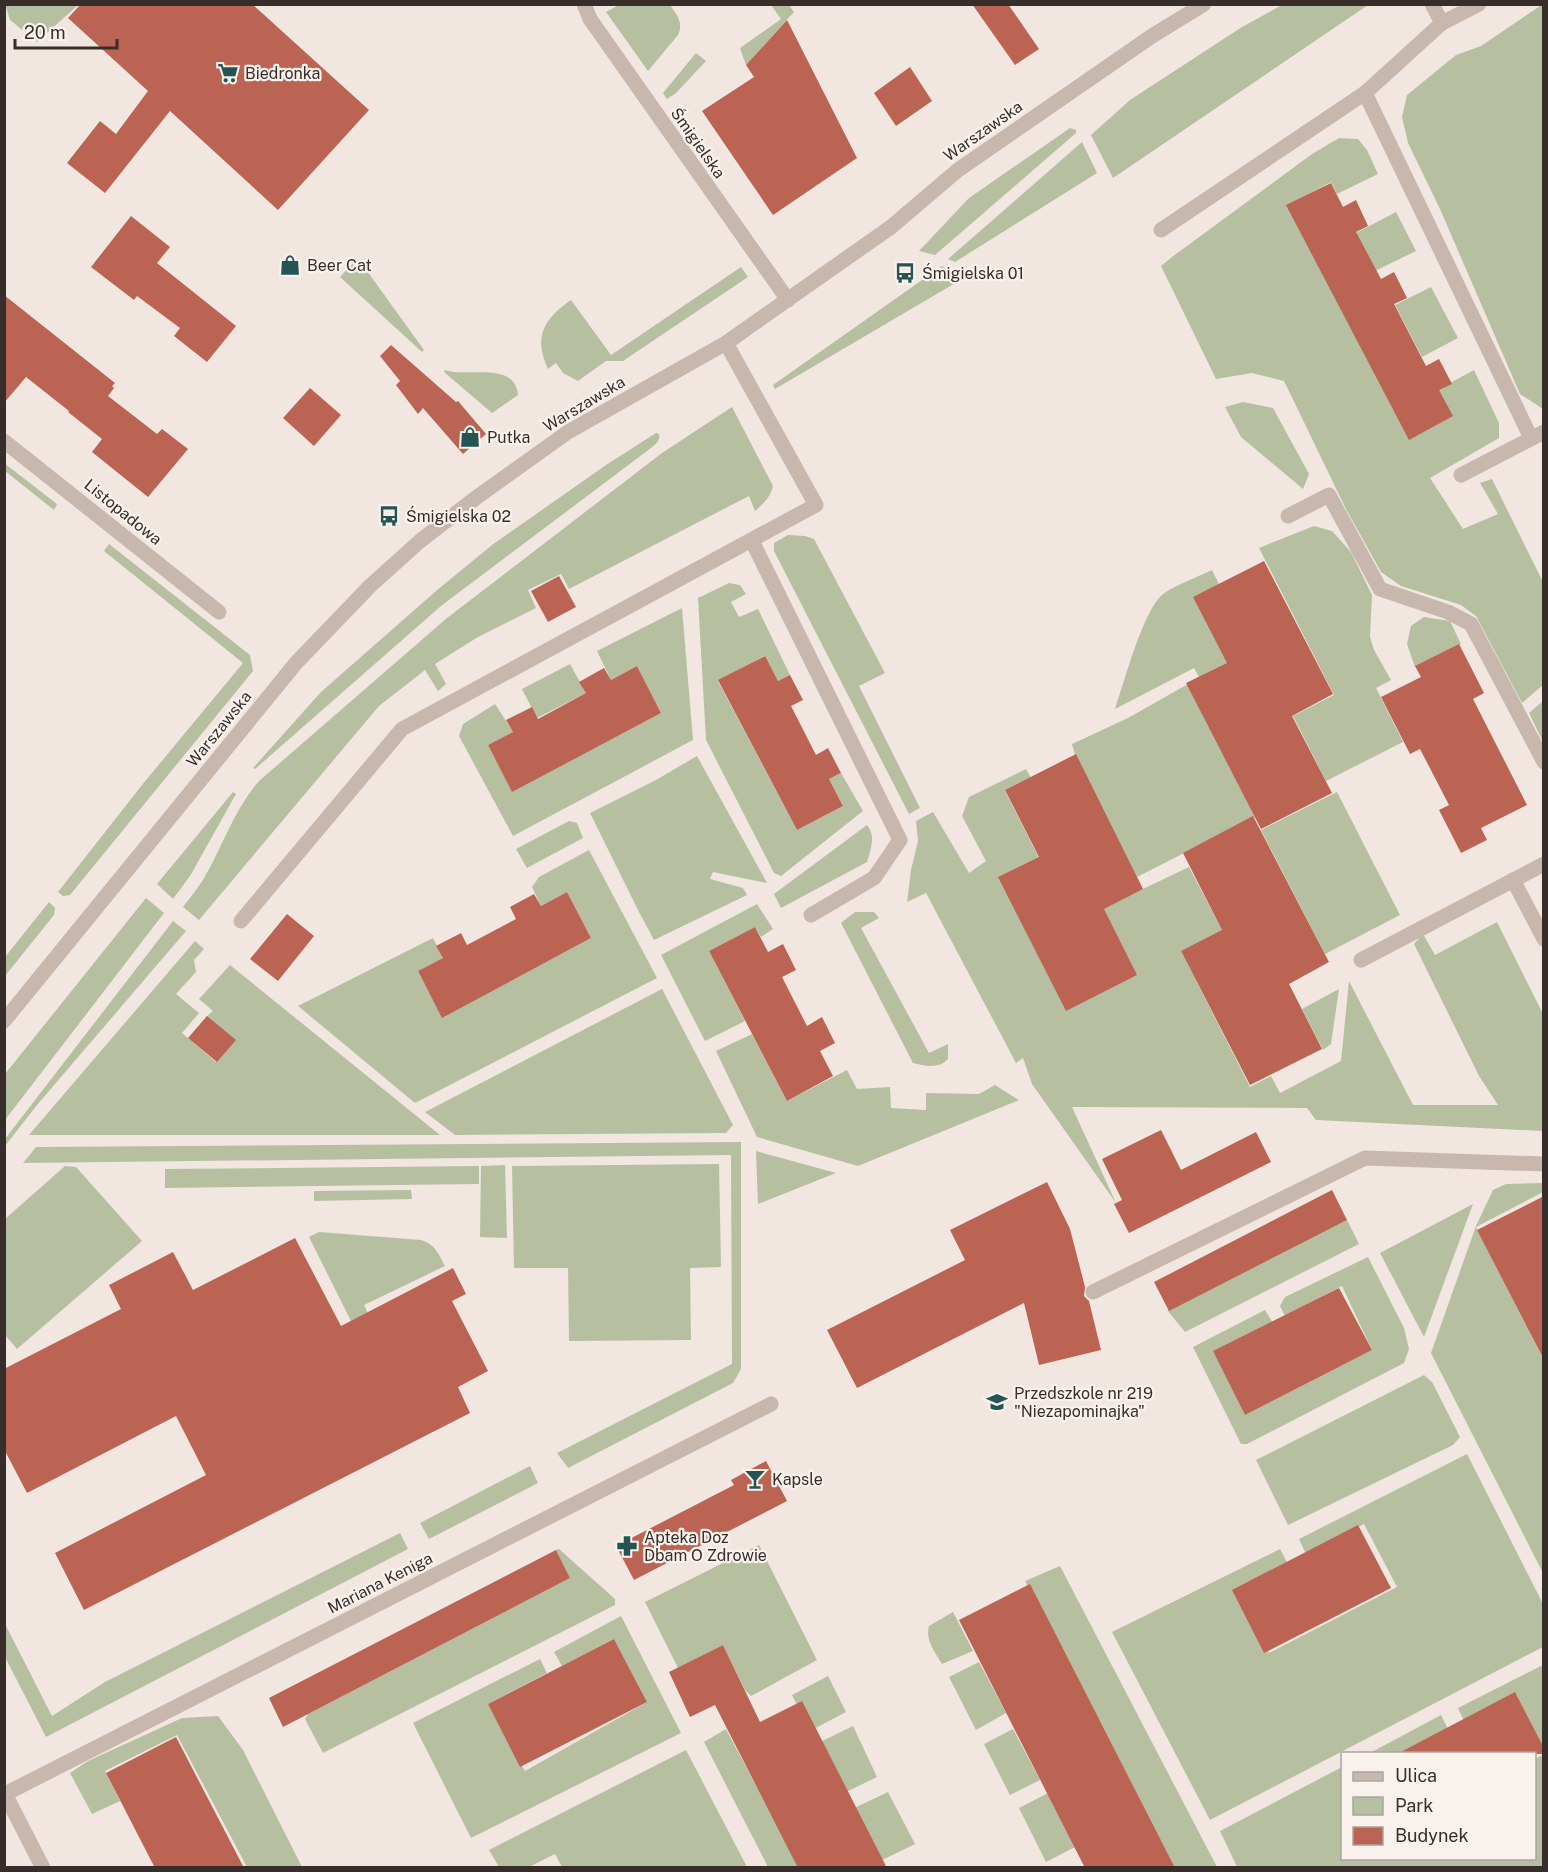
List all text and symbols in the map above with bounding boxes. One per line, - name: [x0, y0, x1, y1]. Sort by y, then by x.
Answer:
- scale bar: [15, 12, 117, 50]
- text: 20 m: [24, 22, 66, 43]
- supermarket icon: Biedronka: [216, 61, 240, 85]
- place label: Biedronka: [245, 64, 320, 83]
- street label: Warszawska: [940, 97, 1026, 165]
- street label: Śmigielska: [667, 103, 730, 182]
- shop icon: Beer Cat: [278, 253, 302, 277]
- place label: Beer Cat: [307, 256, 372, 275]
- bus stop icon: Śmigielska 01: [893, 261, 917, 285]
- place label: Śmigielska 01: [922, 263, 1024, 283]
- street label: Warszawska: [540, 372, 628, 436]
- shop icon: Putka: [458, 425, 482, 449]
- place label: Putka: [487, 428, 530, 447]
- street label: Listopadowa: [80, 475, 166, 549]
- bus stop icon: Śmigielska 02: [377, 504, 401, 528]
- place label: Śmigielska 02: [406, 506, 511, 526]
- street label: Warszawska: [183, 687, 255, 771]
- place label: Przedszkole nr 219 "Niezapominajka": [1014, 1384, 1153, 1421]
- school or university icon: Przedszkole nr 219 "Niezapominajka": [985, 1390, 1009, 1414]
- bar icon: Kapsle: [743, 1467, 767, 1491]
- place label: Kapsle: [772, 1470, 823, 1489]
- place label: Apteka Doz Dbam O Zdrowie: [644, 1528, 767, 1565]
- pharmacy icon: Apteka Doz Dbam O Zdrowie: [615, 1534, 639, 1558]
- street label: Mariana Keniga: [324, 1548, 436, 1618]
- legend: [1341, 1752, 1536, 1860]
- text: Ulica: [1395, 1765, 1437, 1786]
- text: Park: [1395, 1795, 1433, 1816]
- text: Budynek: [1395, 1825, 1469, 1846]

